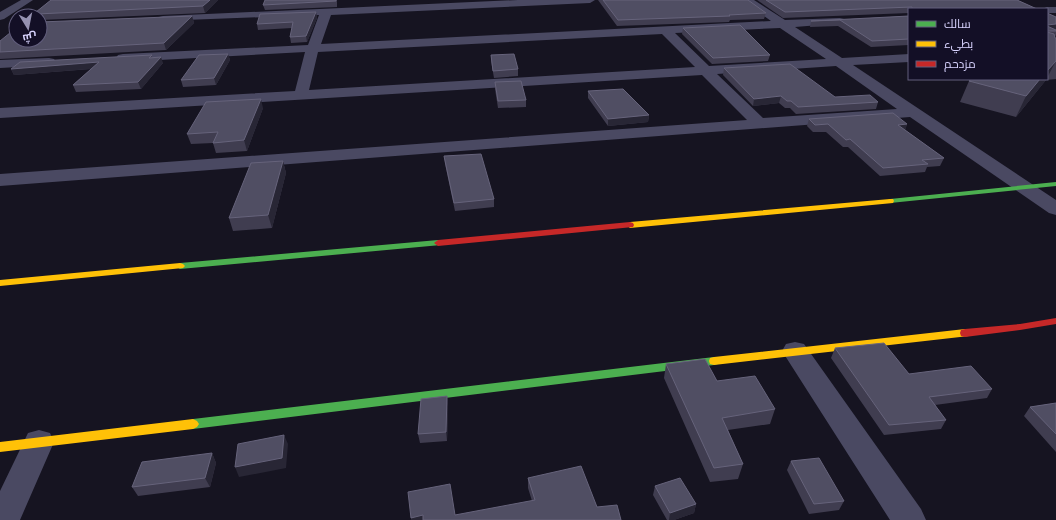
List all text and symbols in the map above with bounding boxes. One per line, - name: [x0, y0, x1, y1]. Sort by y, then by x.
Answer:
- north arrow: [8, 8, 48, 48]
- legend: [908, 8, 1048, 80]
- text: سالك: [944, 14, 971, 33]
- text: ش: [21, 29, 38, 47]
- text: بطيء: [944, 34, 973, 54]
- text: مزدحم: [944, 54, 976, 73]

